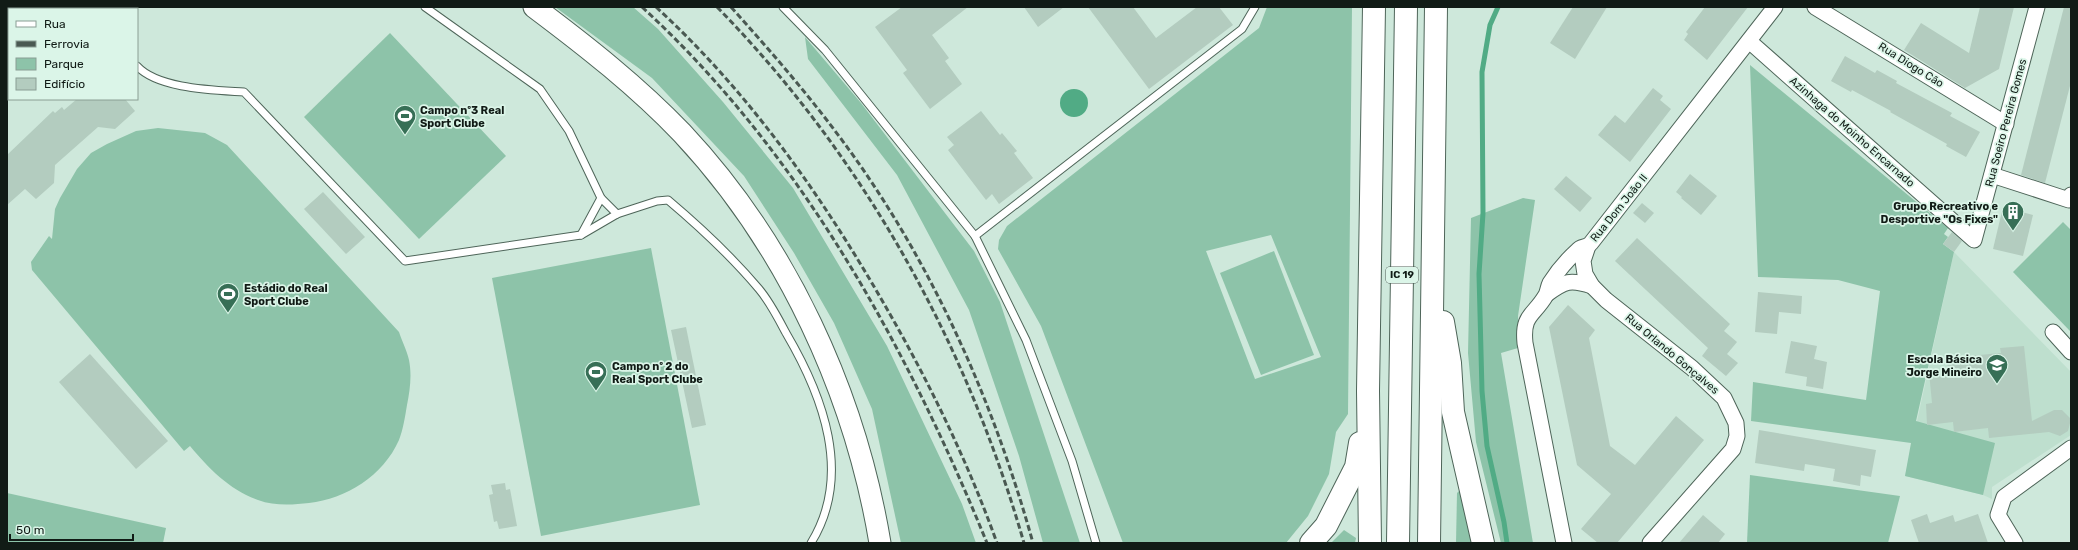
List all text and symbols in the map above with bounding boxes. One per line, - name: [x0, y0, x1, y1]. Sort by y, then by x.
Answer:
- legend: [8, 8, 138, 100]
- text: Rua: [44, 17, 66, 31]
- text: Ferrovia: [44, 37, 89, 51]
- street label: Rua Diogo Cão: [1876, 40, 1946, 90]
- text: Parque: [44, 57, 84, 71]
- street label: Rua Soeiro Pereira Gomes: [1983, 57, 2029, 188]
- street label: Azinhaga do Moinho Encarnado: [1787, 74, 1917, 190]
- text: Edifício: [44, 77, 85, 91]
- sports icon: Campo nº3 Real Sport Clube: [392, 103, 418, 136]
- place label: Campo nº3 Real Sport Clube: [420, 104, 504, 130]
- street label: Rua Dom João II: [1588, 172, 1650, 244]
- building icon: Grupo Recreativo e Desportive "Os Fixes": [2000, 199, 2026, 232]
- place label: Grupo Recreativo e Desportive "Os Fixes": [1881, 200, 1998, 226]
- road number: IC 19: [1386, 267, 1418, 283]
- sports icon: Estádio do Real Sport Clube: [215, 281, 241, 314]
- place label: Estádio do Real Sport Clube: [244, 282, 328, 308]
- street label: Rua Orlando Gonçalves: [1623, 311, 1722, 397]
- school or university icon: Escola Básica Jorge Mineiro: [1984, 352, 2010, 385]
- place label: Escola Básica Jorge Mineiro: [1906, 353, 1982, 379]
- sports icon: Campo nº 2 do Real Sport Clube: [583, 359, 609, 392]
- place label: Campo nº 2 do Real Sport Clube: [612, 360, 703, 386]
- scale bar: [10, 516, 133, 542]
- text: 50 m: [16, 523, 44, 537]

